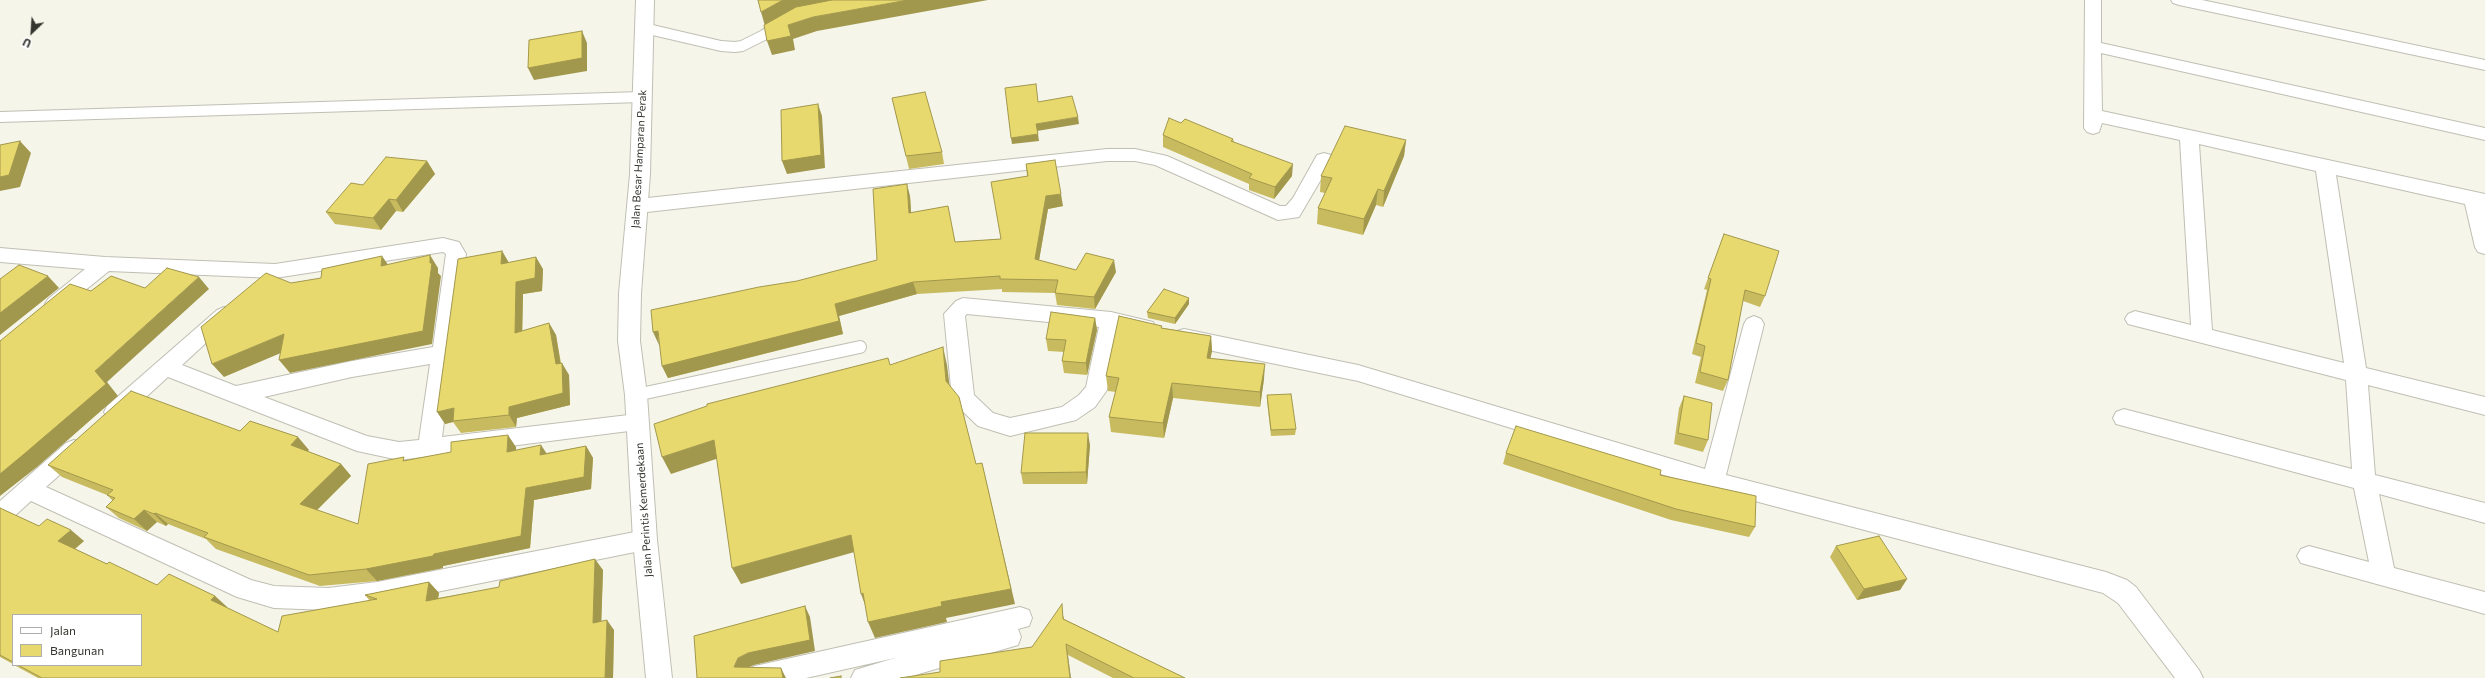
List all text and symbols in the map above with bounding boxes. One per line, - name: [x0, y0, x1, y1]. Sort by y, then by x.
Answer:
- north arrow: [12, 12, 52, 52]
- text: U: [20, 36, 33, 51]
- street label: Jalan Besar Hamparan Perak: [629, 89, 649, 229]
- street label: Jalan Perintis Kemerdekaan: [633, 442, 655, 578]
- legend: [12, 614, 142, 666]
- text: Jalan: [50, 623, 76, 637]
- text: Bangunan: [50, 643, 104, 657]

